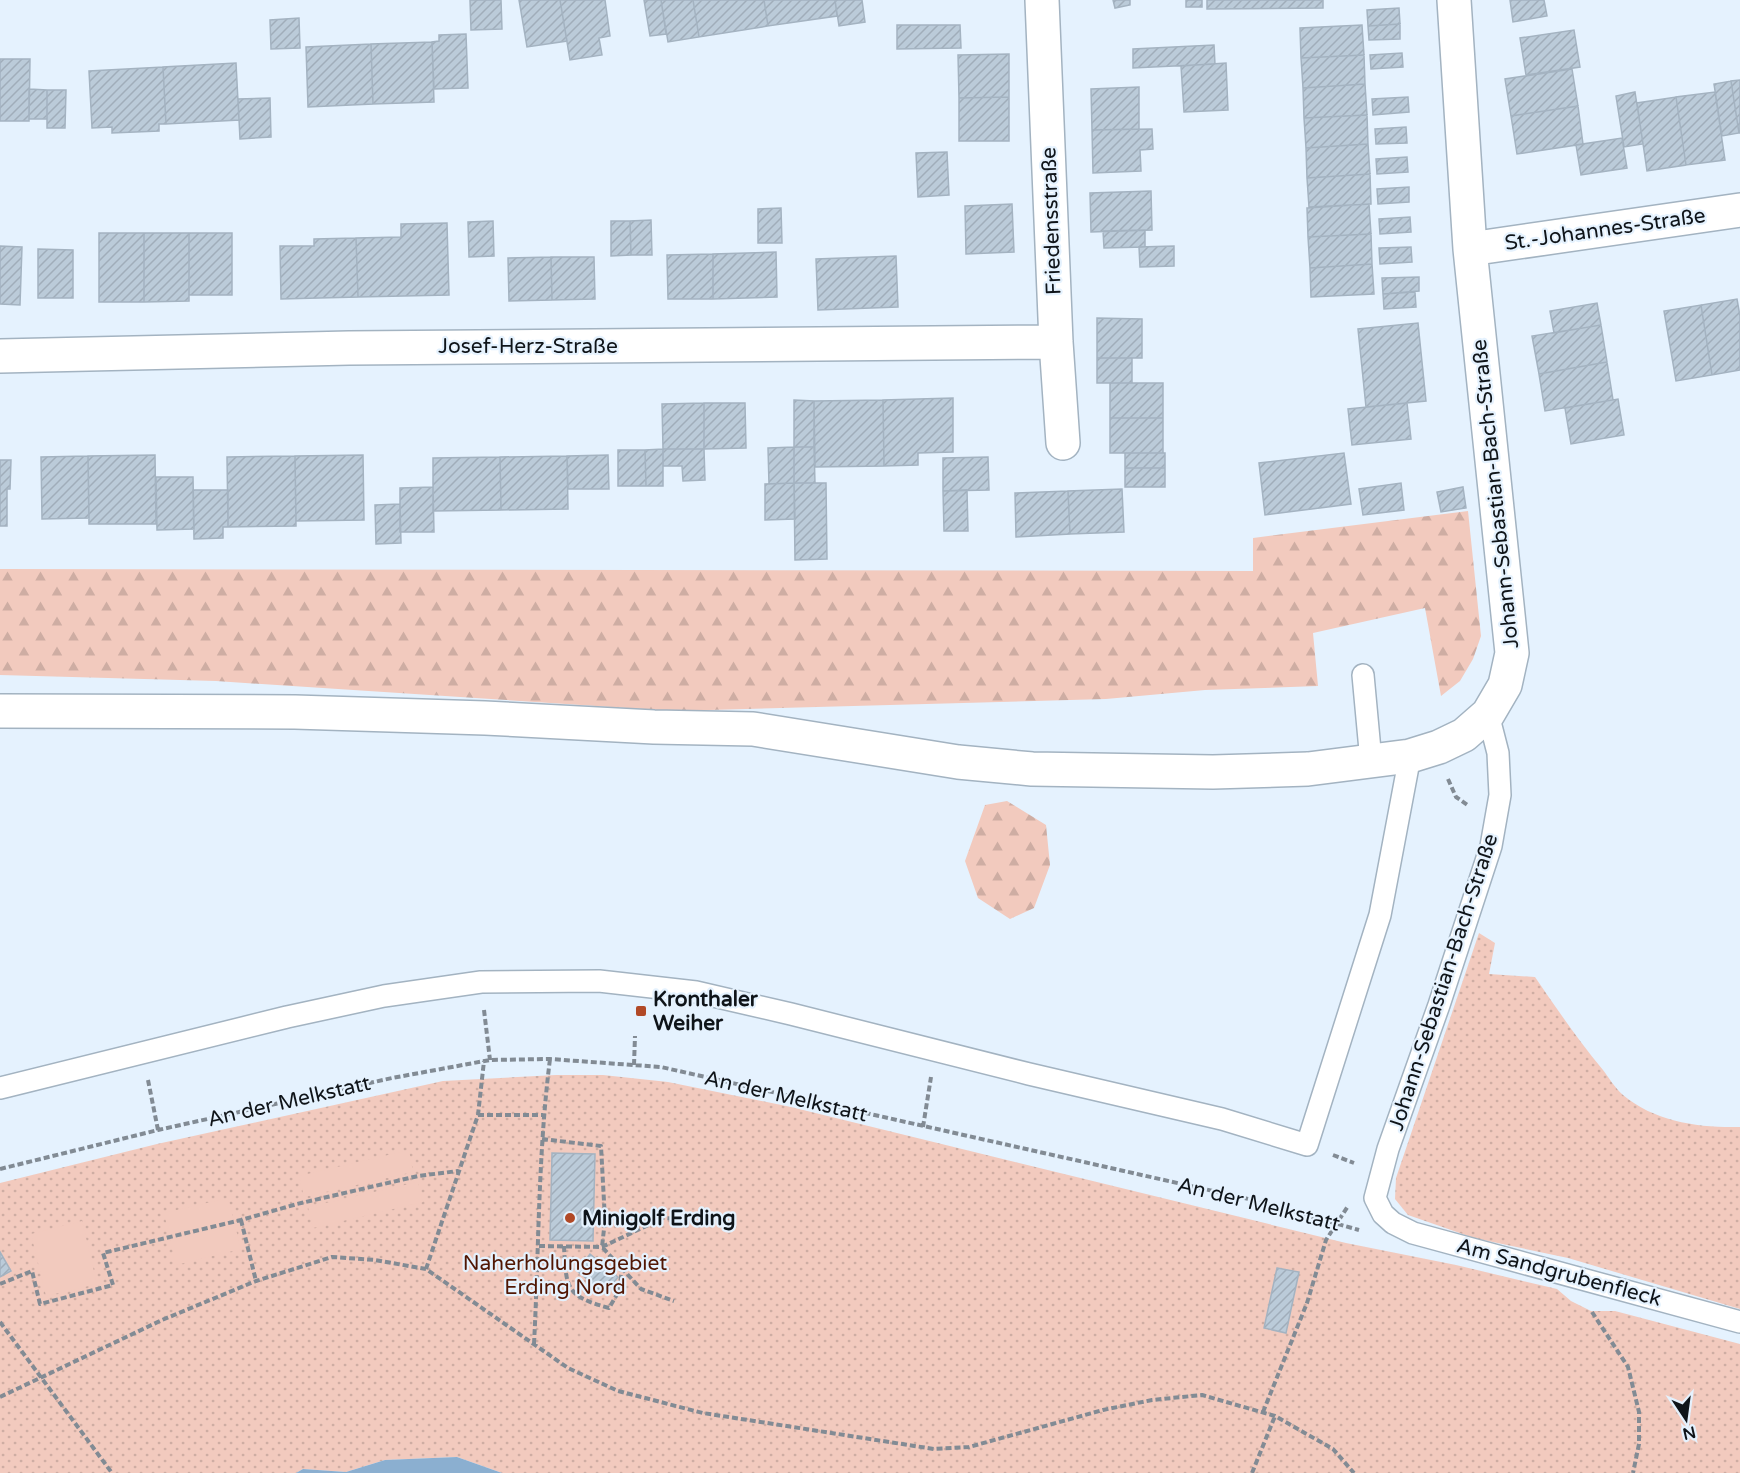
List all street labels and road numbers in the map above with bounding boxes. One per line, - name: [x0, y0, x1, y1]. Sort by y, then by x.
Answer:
- street label: Friedensstraße: [1036, 147, 1067, 295]
- street label: St.-Johannes-Straße: [1503, 203, 1707, 256]
- street label: Josef-Herz-Straße: [438, 334, 618, 359]
- street label: Johann-Sebastian-Bach-Straße: [1467, 338, 1524, 650]
- street label: Johann-Sebastian-Bach-Straße: [1384, 830, 1503, 1134]
- street label: An der Melkstatt: [702, 1066, 870, 1127]
- street label: An der Melkstatt: [205, 1071, 373, 1132]
- street label: An der Melkstatt: [1175, 1172, 1343, 1237]
- street label: Am Sandgrubenfleck: [1454, 1233, 1664, 1312]

